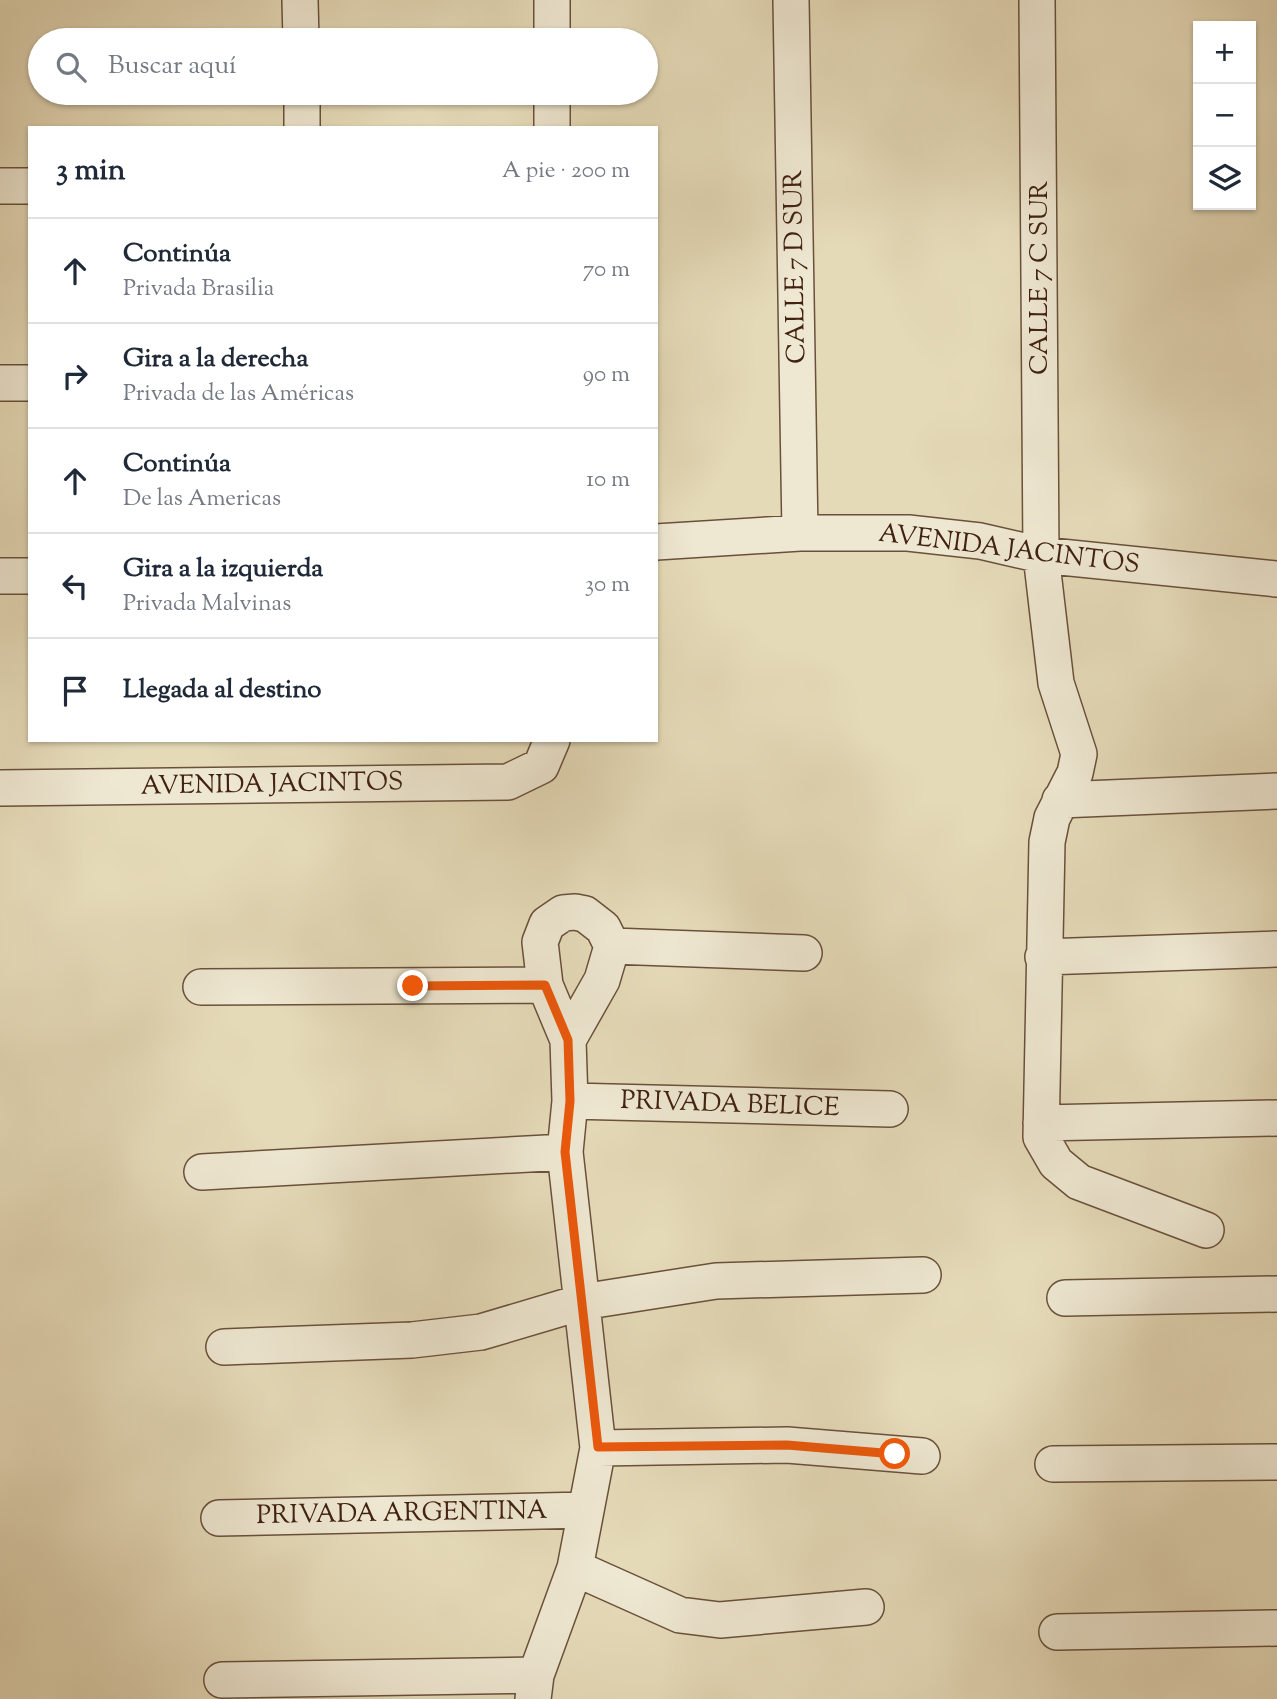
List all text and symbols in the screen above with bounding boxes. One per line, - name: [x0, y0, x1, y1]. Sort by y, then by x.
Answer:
- map controls: [1193, 21, 1256, 210]
- button: +: [1193, 21, 1256, 84]
- search box: [28, 28, 658, 105]
- icon: search: [52, 48, 90, 86]
- text: Buscar aquí: [108, 48, 237, 85]
- button: −: [1193, 84, 1256, 147]
- button: layers: [1193, 147, 1256, 210]
- text: 3 min: [56, 150, 126, 193]
- text: A pie · 200 m: [502, 155, 630, 188]
- street label: CALLE 7 D SUR: [776, 170, 816, 364]
- street label: CALLE 7 C SUR: [1022, 181, 1059, 375]
- text: Continúa: [123, 236, 231, 273]
- icon: ahead: [56, 252, 94, 290]
- text: 70 m: [583, 254, 630, 287]
- text: Privada Brasilia: [123, 273, 274, 306]
- text: Gira a la derecha: [123, 341, 308, 378]
- icon: right: [56, 357, 94, 395]
- text: 90 m: [583, 359, 630, 392]
- text: Privada de las Américas: [123, 378, 354, 411]
- text: Continúa: [123, 446, 231, 483]
- icon: ahead: [56, 462, 94, 500]
- text: 10 m: [586, 464, 630, 497]
- text: De las Americas: [123, 483, 281, 516]
- street label: AVENIDA JACINTOS: [876, 516, 1142, 584]
- text: Gira a la izquierda: [123, 551, 323, 588]
- icon: left: [56, 567, 94, 605]
- text: 30 m: [585, 569, 630, 602]
- text: Privada Malvinas: [123, 588, 291, 621]
- icon: arrive: [56, 672, 94, 710]
- text: Llegada al destino: [123, 672, 321, 709]
- street label: AVENIDA JACINTOS: [140, 764, 404, 806]
- route end: [397, 970, 428, 1001]
- street label: PRIVADA BELICE: [620, 1083, 840, 1127]
- route start: [879, 1438, 910, 1469]
- street label: PRIVADA ARGENTINA: [256, 1493, 548, 1535]

